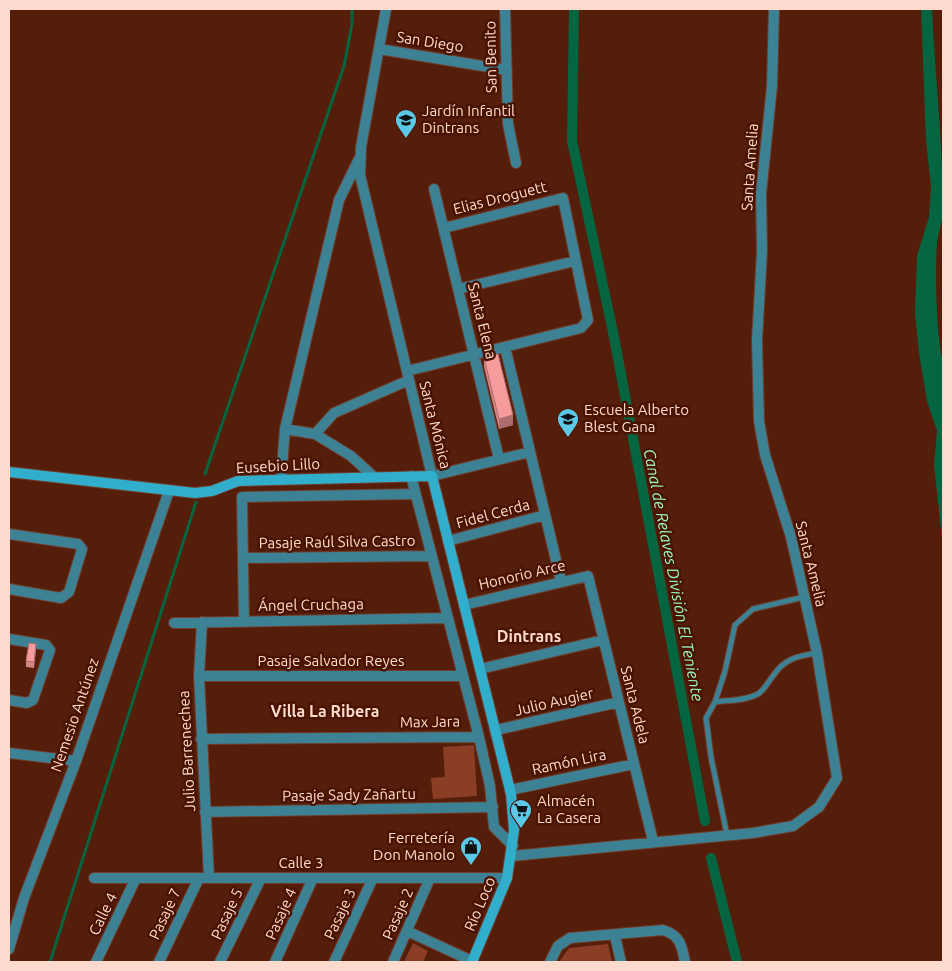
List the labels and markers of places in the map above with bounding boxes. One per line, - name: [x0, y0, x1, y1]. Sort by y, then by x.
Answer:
- place label: Jardín Infantil Dintrans: [422, 102, 515, 136]
- school or university icon: Jardín Infantil Dintrans: [394, 108, 418, 139]
- place label: Escuela Alberto Blest Gana: [584, 401, 689, 435]
- school or university icon: Escuela Alberto Blest Gana: [556, 407, 580, 438]
- place label: Almacén La Casera: [537, 792, 601, 826]
- supermarket icon: Almacén La Casera: [509, 798, 533, 829]
- place label: Ferretería Don Manolo: [373, 829, 455, 863]
- shop icon: Ferretería Don Manolo: [459, 835, 483, 866]

